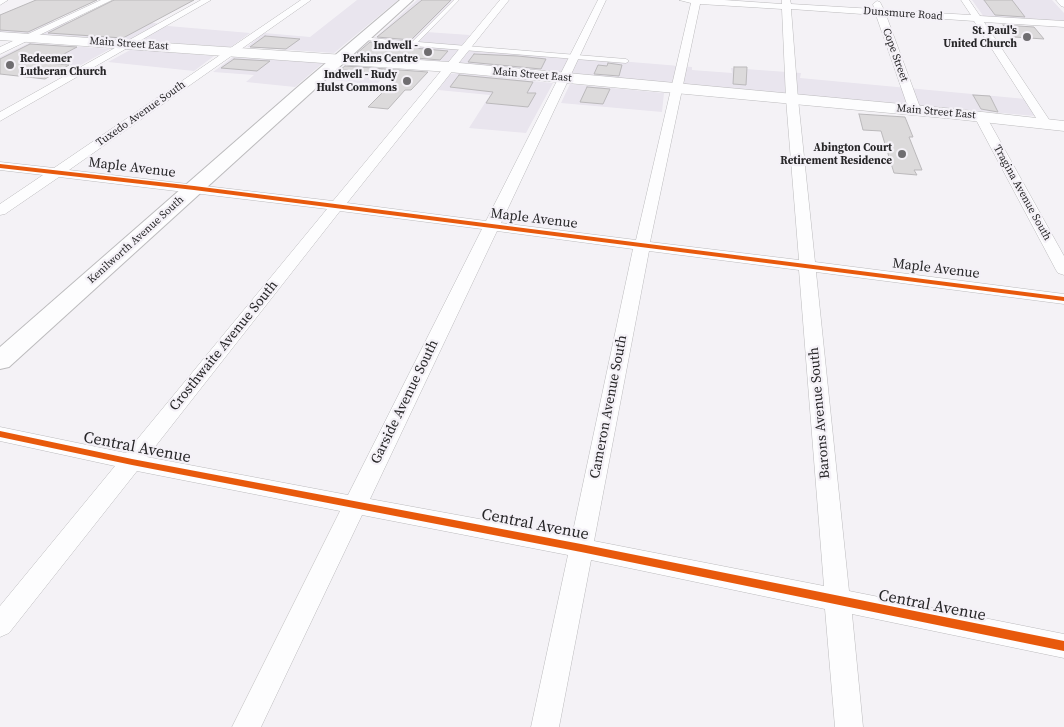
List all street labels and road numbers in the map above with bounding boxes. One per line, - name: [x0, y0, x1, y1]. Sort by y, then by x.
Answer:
- street label: Dunsmure Road: [863, 5, 943, 23]
- street label: Cope Street: [879, 26, 911, 84]
- street label: Main Street East: [89, 35, 169, 53]
- street label: Main Street East: [492, 65, 572, 85]
- street label: Tuxedo Avenue South: [94, 78, 188, 150]
- street label: Main Street East: [896, 102, 976, 122]
- street label: Tragina Avenue South: [990, 143, 1054, 243]
- street label: Maple Avenue: [87, 154, 177, 182]
- street label: Kenilworth Avenue South: [85, 193, 187, 287]
- street label: Maple Avenue: [489, 205, 579, 233]
- street label: Maple Avenue: [891, 255, 981, 283]
- street label: Crosthwaite Avenue South: [166, 277, 282, 415]
- street label: Cameron Avenue South: [587, 334, 631, 480]
- street label: Garside Avenue South: [368, 337, 442, 467]
- street label: Barons Avenue South: [806, 346, 834, 480]
- street label: Central Avenue: [82, 428, 192, 468]
- street label: Central Avenue: [480, 505, 590, 545]
- street label: Central Avenue: [877, 586, 987, 626]

